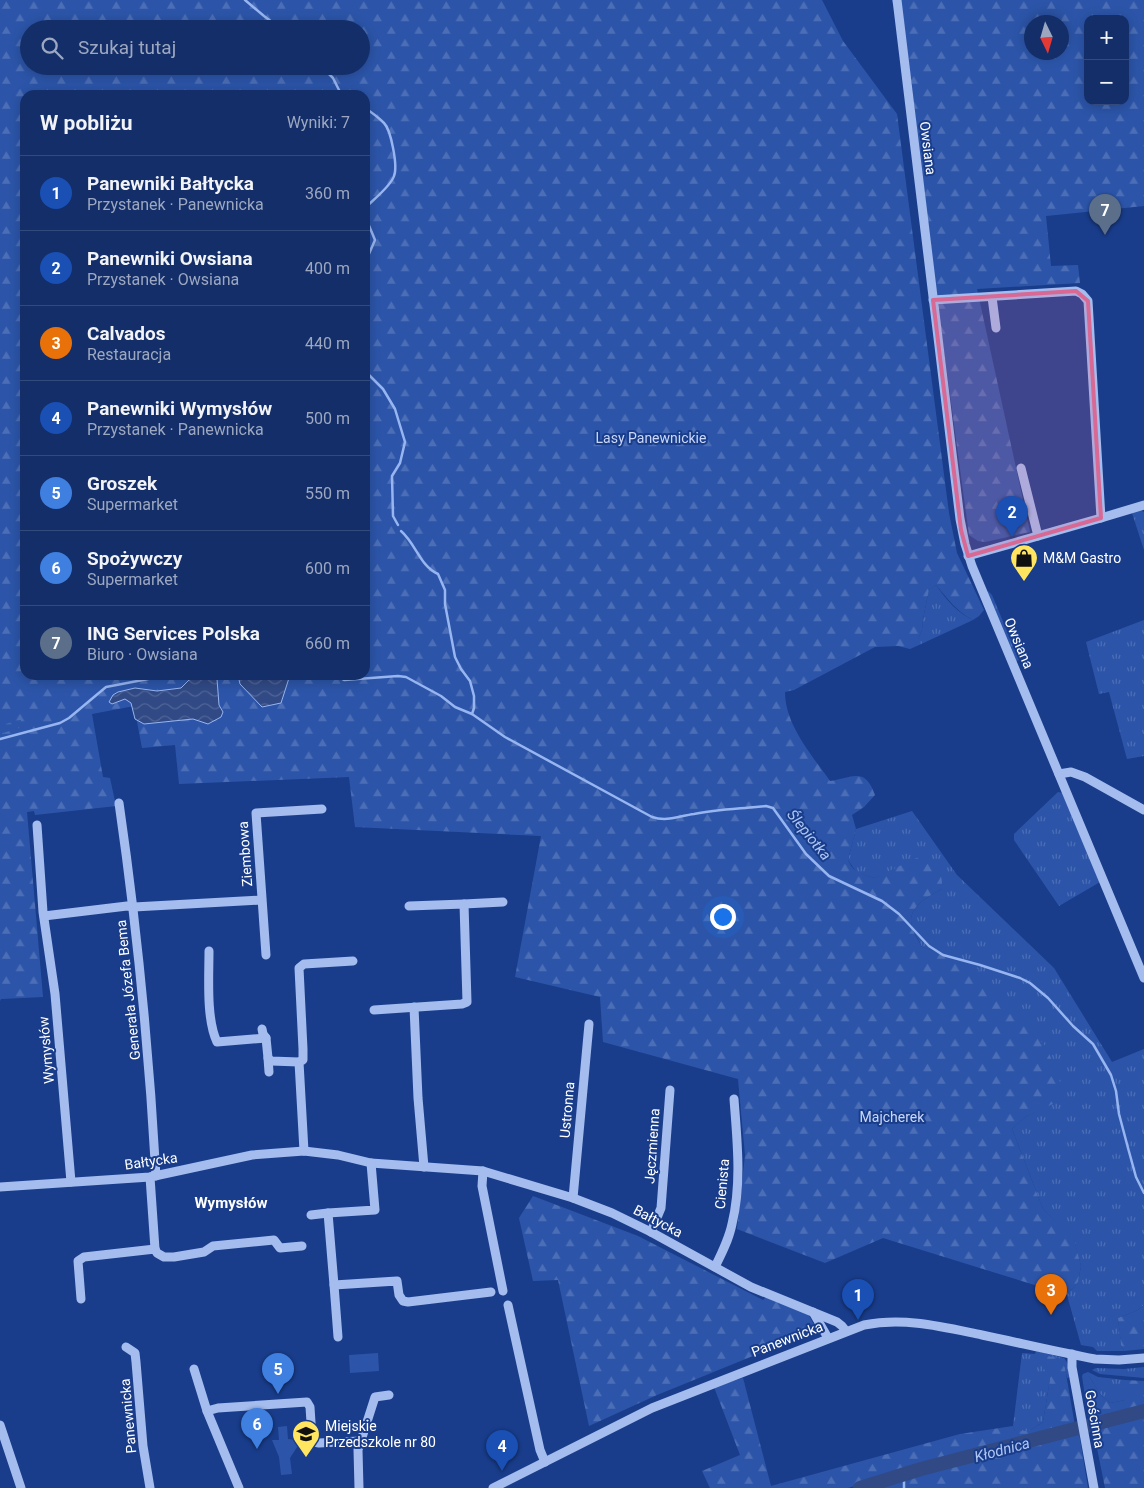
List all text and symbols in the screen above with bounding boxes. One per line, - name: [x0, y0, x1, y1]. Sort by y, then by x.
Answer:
- north arrow: [1024, 15, 1069, 60]
- map controls: [1084, 15, 1129, 105]
- button: +: [1084, 15, 1129, 60]
- search box: [20, 20, 370, 75]
- icon: search: [38, 34, 66, 62]
- text: Szukaj tutaj: [78, 36, 176, 59]
- button: −: [1084, 60, 1129, 105]
- text: W pobliżu: [40, 111, 133, 135]
- text: Wyniki: 7: [287, 113, 350, 132]
- street label: Owsiana: [917, 120, 939, 176]
- text: Panewniki Bałtycka: [87, 172, 254, 195]
- text: 1: [51, 184, 61, 203]
- text: 360 m: [305, 184, 350, 203]
- pin: 7: [1089, 194, 1121, 235]
- text: Przystanek · Panewnicka: [87, 195, 264, 214]
- text: Panewniki Owsiana: [87, 247, 253, 270]
- text: 2: [51, 259, 61, 278]
- text: 400 m: [305, 259, 350, 278]
- text: Przystanek · Owsiana: [87, 270, 239, 289]
- text: Calvados: [87, 322, 165, 345]
- text: 3: [51, 334, 61, 353]
- text: 440 m: [305, 334, 350, 353]
- text: Restauracja: [87, 345, 171, 364]
- text: Panewniki Wymysłów: [87, 397, 272, 420]
- text: 4: [51, 409, 61, 428]
- text: 500 m: [305, 409, 350, 428]
- text: Przystanek · Panewnicka: [87, 420, 264, 439]
- park label: Lasy Panewnickie: [596, 430, 706, 446]
- text: Groszek: [87, 472, 157, 495]
- text: 5: [51, 484, 61, 503]
- text: 550 m: [305, 484, 350, 503]
- text: Supermarket: [87, 495, 178, 514]
- pin: 2: [996, 496, 1028, 537]
- shop icon: M&M Gastro: [1009, 543, 1039, 582]
- text: Spożywczy: [87, 547, 182, 570]
- place label: M&M Gastro: [1043, 550, 1121, 566]
- text: 6: [51, 559, 61, 578]
- text: 600 m: [305, 559, 350, 578]
- text: Supermarket: [87, 570, 178, 589]
- street label: Owsiana: [1001, 615, 1037, 671]
- text: ING Services Polska: [87, 622, 260, 645]
- text: 7: [51, 634, 61, 653]
- text: 660 m: [305, 634, 350, 653]
- text: Biuro · Owsiana: [87, 645, 198, 664]
- water label: Ślepiotka: [783, 806, 835, 864]
- street label: Ziembowa: [235, 821, 255, 887]
- your location: [710, 904, 736, 930]
- street label: Generała Józefa Bema: [113, 919, 143, 1061]
- street label: Wymysłów: [35, 1015, 57, 1084]
- street label: Ustronna: [557, 1081, 577, 1139]
- street label: Jęczmienna: [641, 1108, 663, 1184]
- park label: Majcherek: [860, 1109, 925, 1125]
- street label: Bałtycka: [124, 1149, 178, 1173]
- street label: Cienista: [712, 1158, 732, 1210]
- district label: Wymysłów: [194, 1194, 268, 1212]
- street label: Bałtycka: [631, 1201, 685, 1241]
- pin: 3: [1035, 1274, 1067, 1315]
- pin: 1: [842, 1279, 874, 1320]
- street label: Panewnicka: [749, 1318, 825, 1360]
- pin: 5: [262, 1353, 294, 1394]
- street label: Panewnicka: [117, 1378, 139, 1454]
- street label: Gościnna: [1082, 1389, 1108, 1449]
- pin: 6: [241, 1408, 273, 1449]
- place label: Miejskie Przedszkole nr 80: [325, 1418, 436, 1450]
- school or university icon: Miejskie Przedszkole nr 80: [291, 1419, 321, 1458]
- pin: 4: [486, 1430, 518, 1471]
- water label: Kłodnica: [972, 1434, 1032, 1466]

